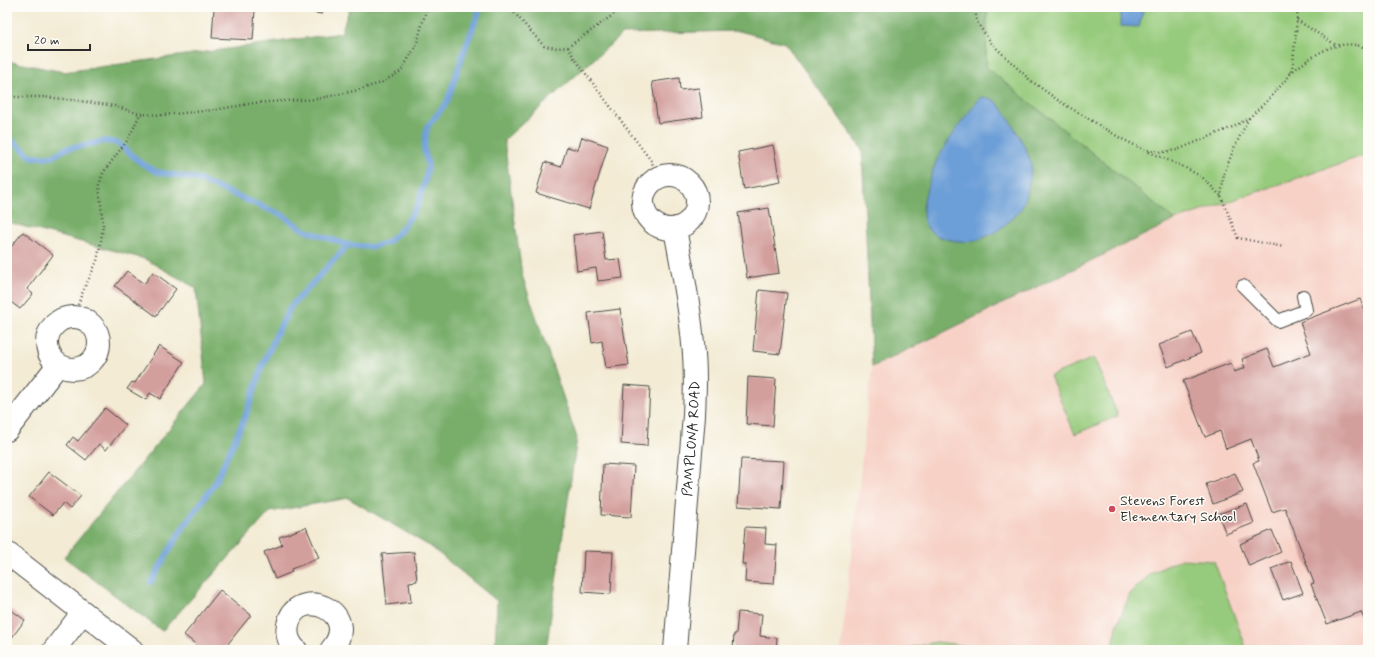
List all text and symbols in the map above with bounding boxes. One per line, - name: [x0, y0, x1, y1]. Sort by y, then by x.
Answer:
- scale bar: [28, 26, 90, 52]
- text: 20 m: [34, 33, 60, 49]
- street label: PAMPLONA ROAD: [678, 381, 704, 497]
- place label: Stevens Forest Elementary School: [1120, 492, 1236, 526]
- marker: Stevens Forest Elementary School: [1107, 504, 1117, 514]

